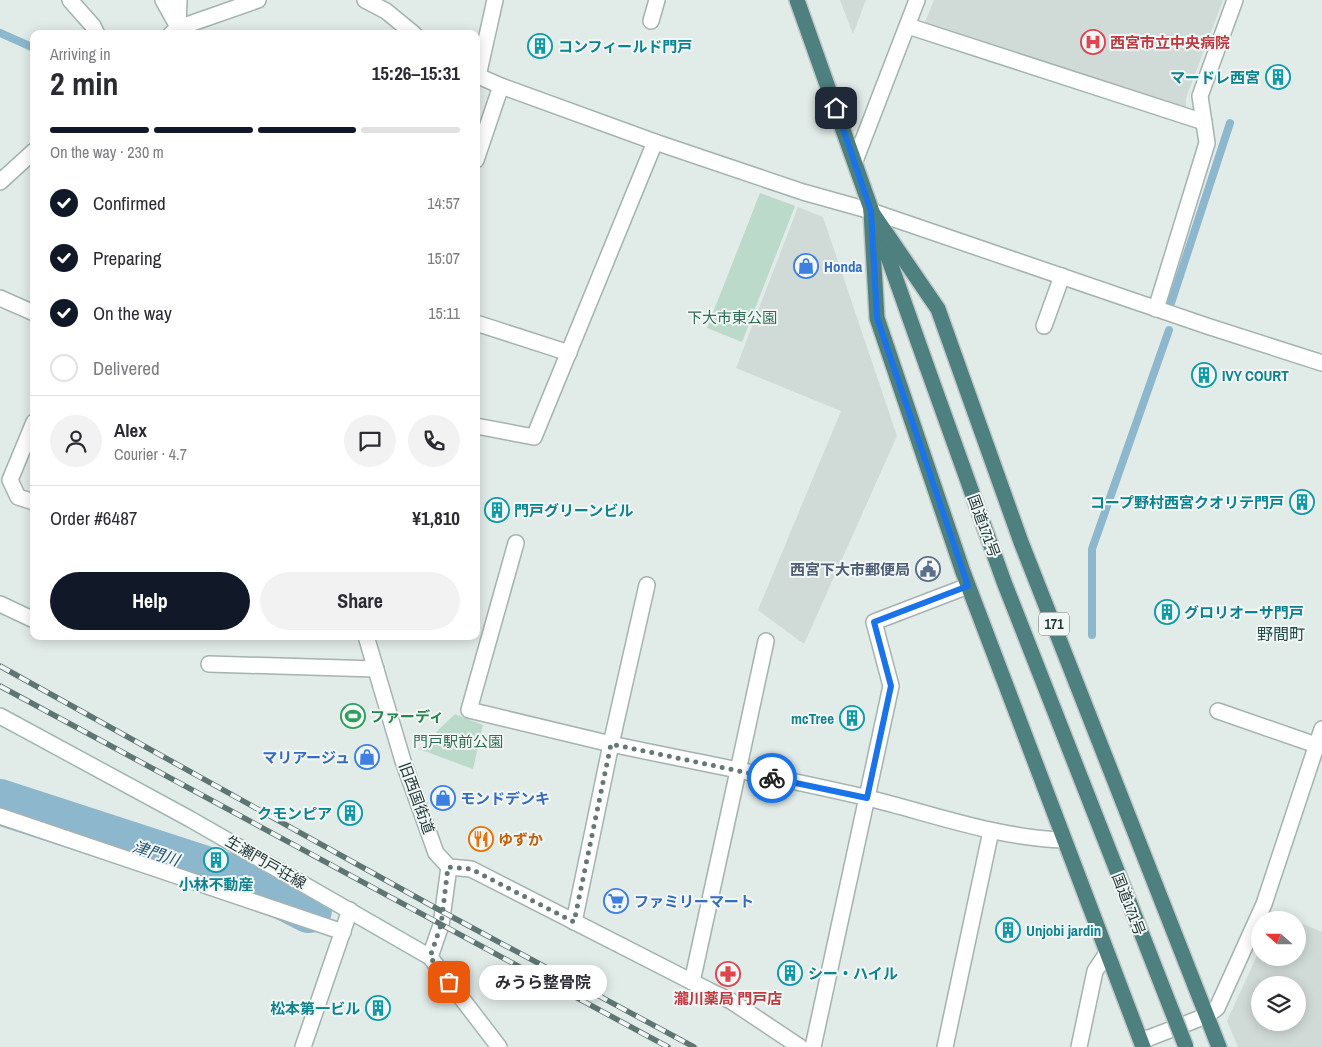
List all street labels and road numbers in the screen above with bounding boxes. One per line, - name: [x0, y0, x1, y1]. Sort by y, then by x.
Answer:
- street label: 国道171号: [963, 492, 1005, 560]
- road number: 171: [1039, 612, 1069, 636]
- street label: 旧西国街道: [394, 759, 440, 837]
- street label: 生瀬門戸荘線: [222, 830, 310, 894]
- street label: 国道171号: [1107, 870, 1151, 938]

